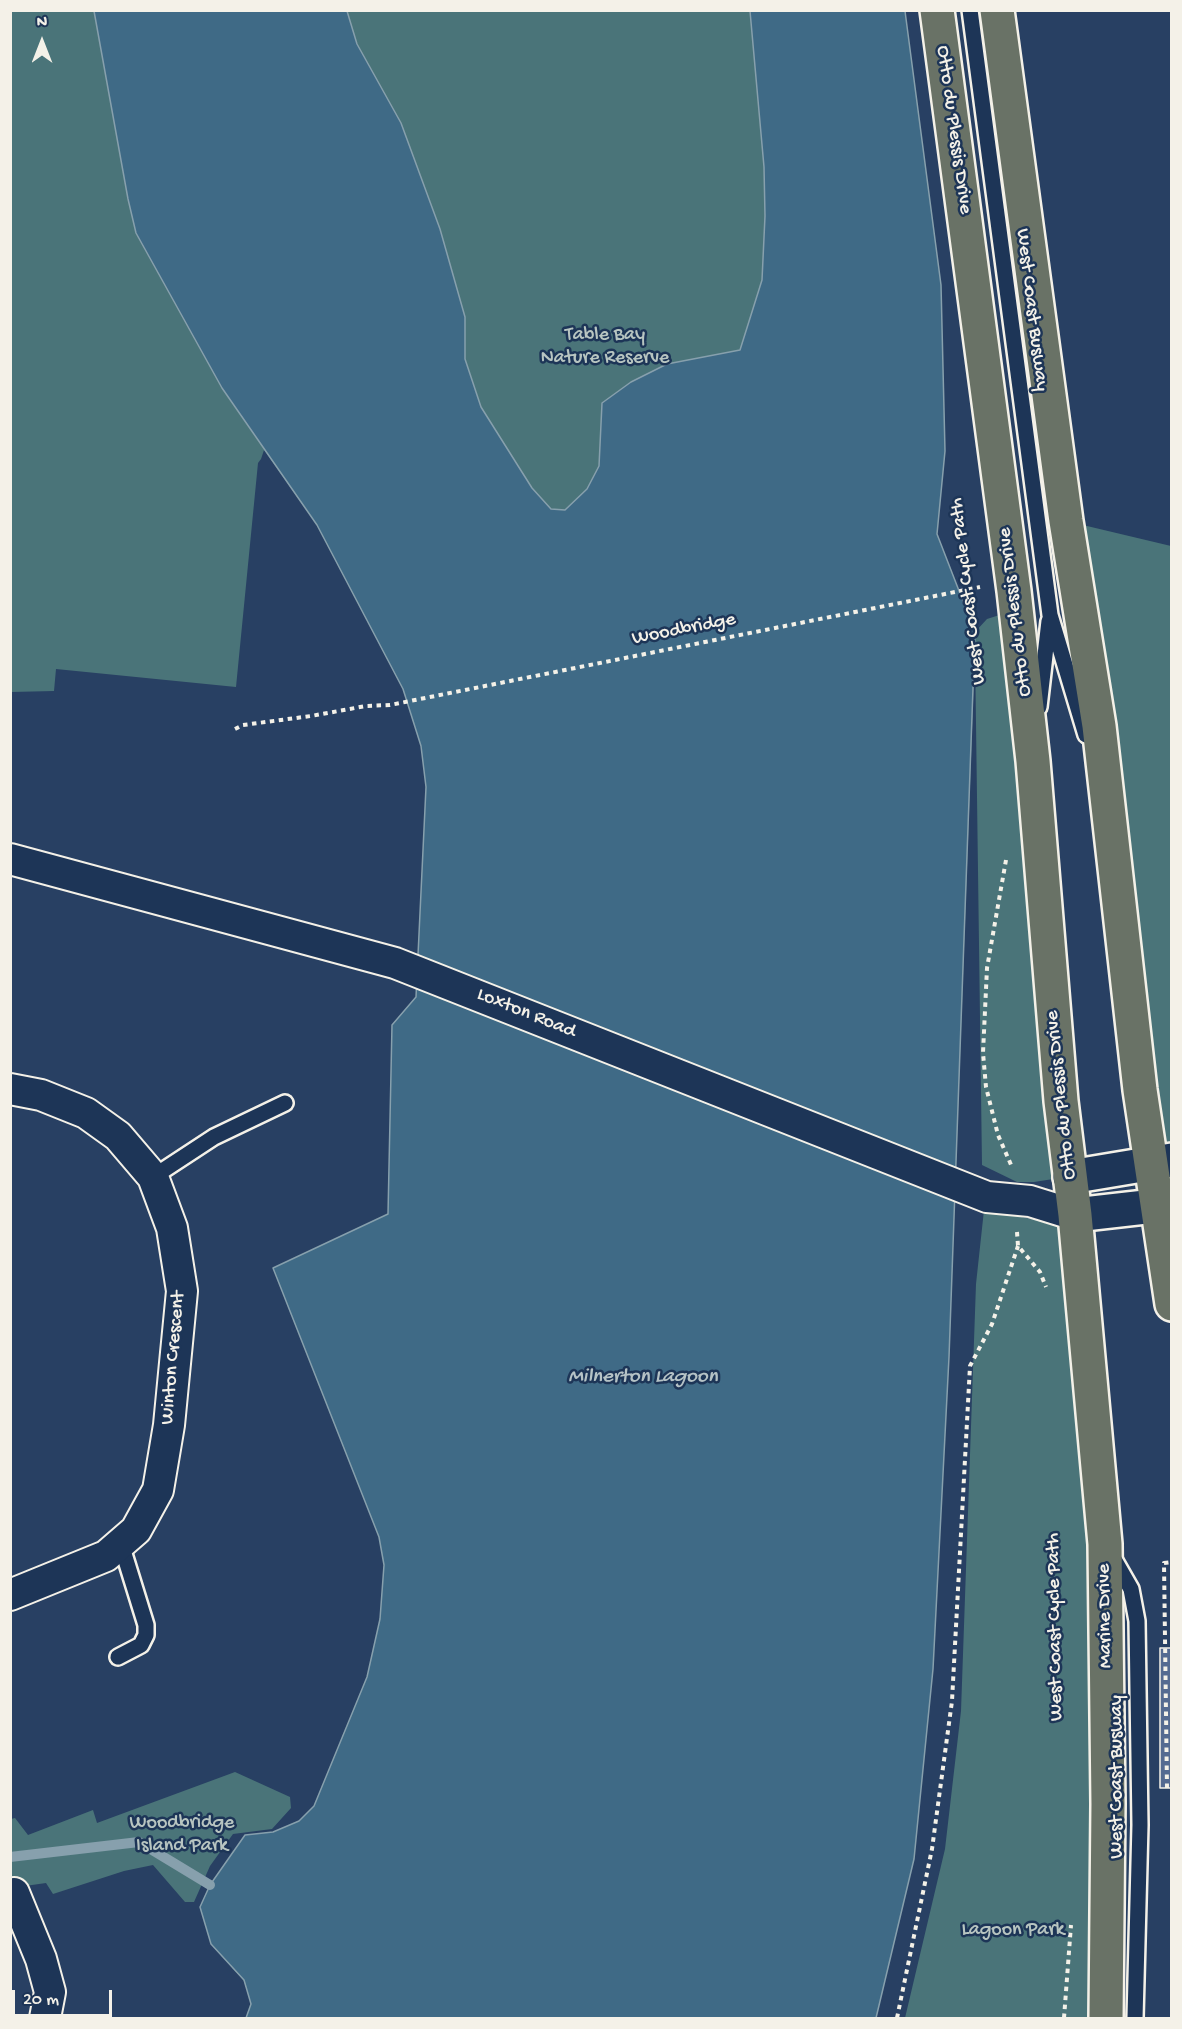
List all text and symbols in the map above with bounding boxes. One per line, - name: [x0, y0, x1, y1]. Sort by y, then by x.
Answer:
- north arrow: [12, 12, 72, 72]
- text: N: [37, 14, 47, 33]
- street label: Otto du Plessis Drive: [929, 44, 977, 216]
- street label: West Coast Busway: [1009, 227, 1053, 393]
- park label: Table Bay Nature Reserve: [541, 324, 669, 371]
- street label: West Coast Cycle Path: [946, 496, 992, 686]
- street label: Otto du Plessis Drive: [994, 526, 1038, 698]
- street label: Woodbridge: [630, 608, 738, 652]
- street label: Loxton Road: [473, 983, 579, 1045]
- street label: Otto du Plessis Drive: [1041, 1009, 1083, 1181]
- street label: Winton Crescent: [156, 1290, 192, 1426]
- water label: Milnerton Lagoon: [568, 1365, 718, 1391]
- street label: West Coast Cycle Path: [1042, 1533, 1070, 1721]
- street label: Marine Drive: [1093, 1564, 1119, 1668]
- street label: West Coast Busway: [1106, 1695, 1130, 1859]
- park label: Woodbridge Island Park: [130, 1812, 234, 1859]
- park label: Lagoon Park: [962, 1919, 1064, 1943]
- scale bar: [15, 1978, 116, 2016]
- text: 20 m: [23, 1990, 59, 2011]

